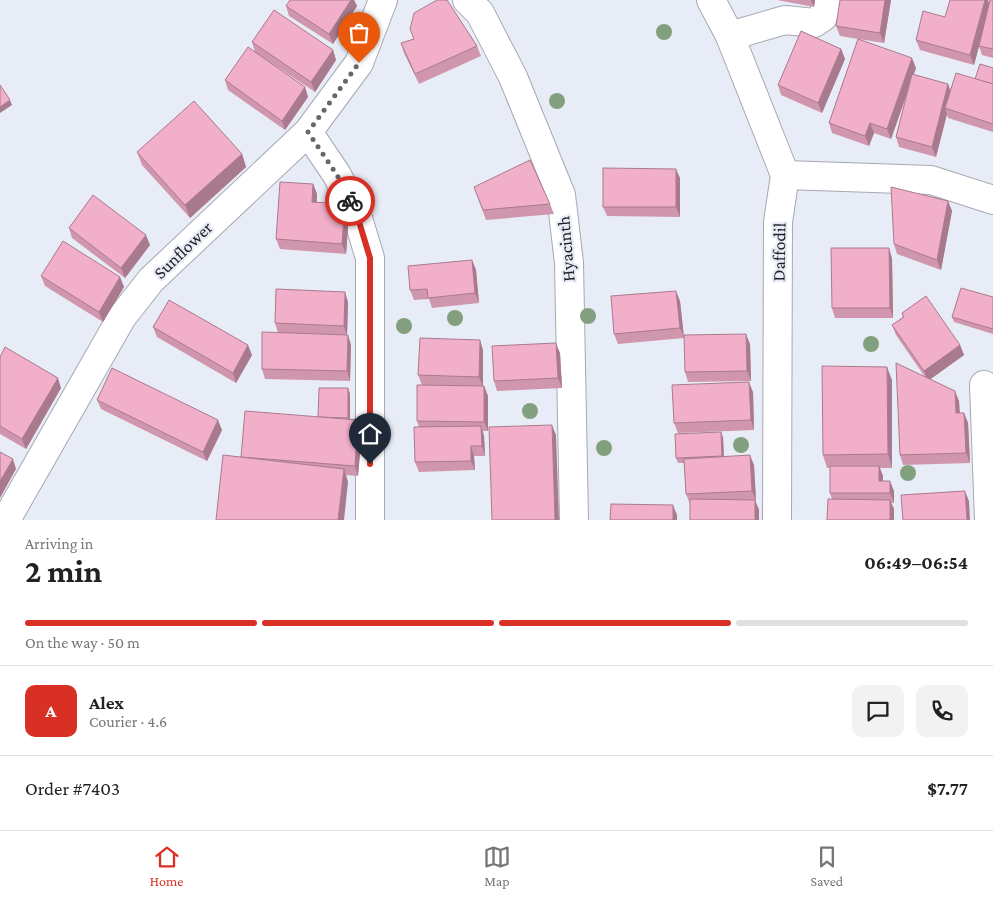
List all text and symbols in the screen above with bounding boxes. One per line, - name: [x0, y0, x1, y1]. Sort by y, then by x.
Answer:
- pin: [338, 12, 380, 63]
- icon: bag: [345, 19, 373, 47]
- courier: [325, 176, 375, 226]
- icon: bike: [336, 187, 364, 215]
- street label: Hyacinth: [553, 215, 579, 283]
- street label: Sunflower: [150, 217, 217, 283]
- street label: Daffodil: [768, 222, 790, 282]
- pin: [349, 413, 391, 464]
- icon: home: [356, 420, 384, 448]
- text: Arriving in: [25, 535, 93, 552]
- text: 06:49–06:54: [864, 552, 968, 573]
- text: 2 min: [25, 553, 102, 589]
- text: On the way · 50 m: [25, 634, 140, 651]
- button: chat: [852, 685, 904, 737]
- button: phone: [916, 685, 968, 737]
- text: Alex: [89, 692, 124, 713]
- text: A: [45, 700, 57, 721]
- text: Courier · 4.6: [89, 713, 167, 730]
- text: Order #7403: [25, 778, 120, 799]
- text: $7.77: [927, 778, 968, 799]
- tab: Home: [150, 843, 183, 889]
- tab: Map: [483, 843, 511, 889]
- tab: Saved: [810, 843, 843, 889]

